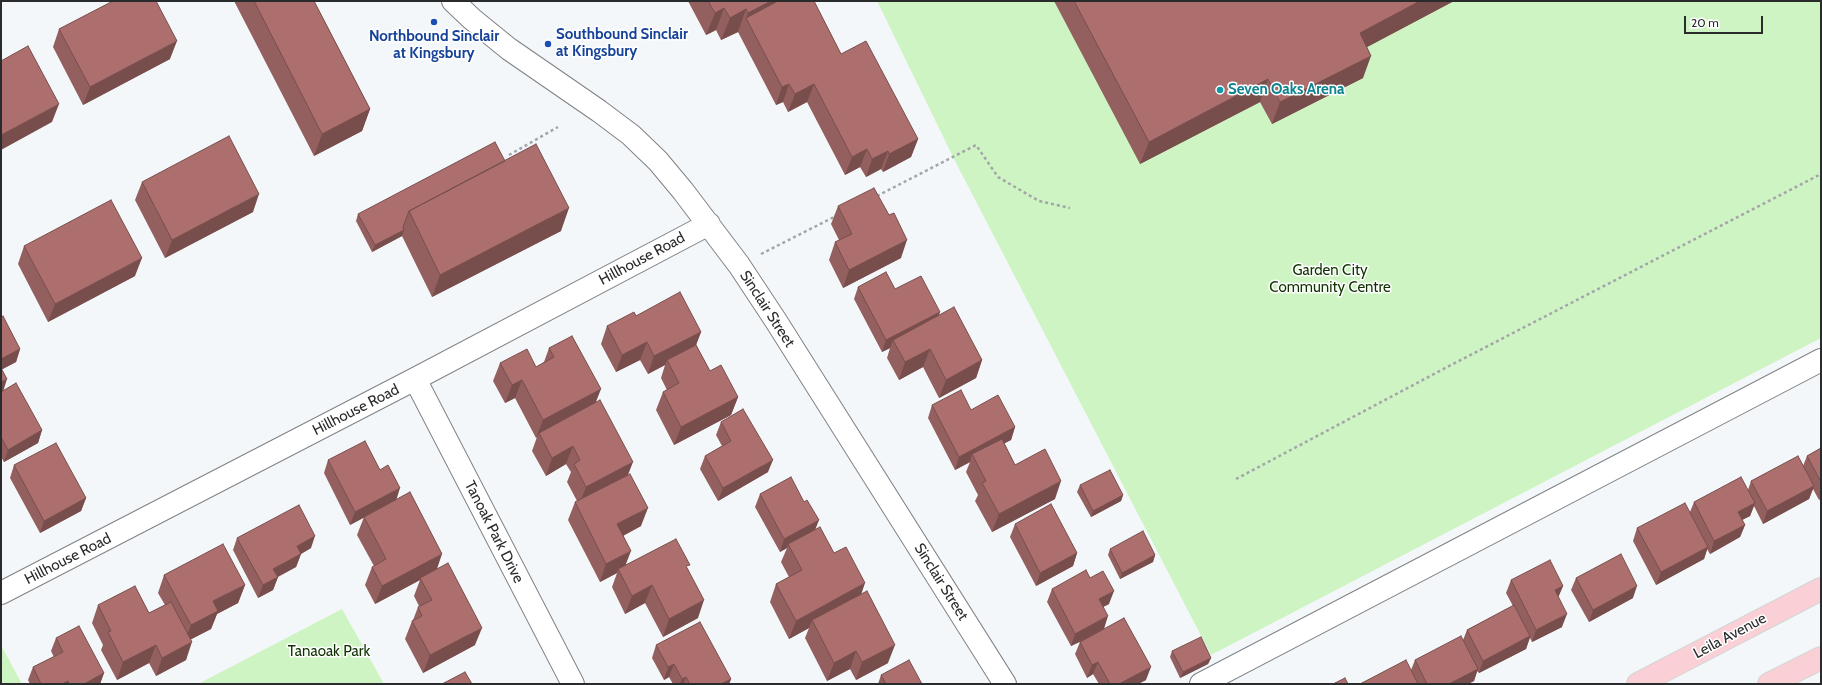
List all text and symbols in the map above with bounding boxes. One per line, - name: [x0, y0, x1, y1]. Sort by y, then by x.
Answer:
- scale bar: [1686, 8, 1765, 34]
- text: 20 m: [1691, 15, 1719, 30]
- marker: Northbound Sinclair at Kingsbury: [429, 17, 439, 27]
- place label: Southbound Sinclair at Kingsbury: [556, 26, 688, 61]
- place label: Northbound Sinclair at Kingsbury: [369, 28, 499, 63]
- marker: Southbound Sinclair at Kingsbury: [543, 39, 553, 49]
- place label: Seven Oaks Arena: [1228, 81, 1344, 99]
- marker: Seven Oaks Arena: [1215, 85, 1225, 95]
- street label: Hillhouse Road: [596, 229, 688, 289]
- park label: Garden City Community Centre: [1269, 262, 1391, 297]
- street label: Sinclair Street: [736, 267, 798, 351]
- street label: Hillhouse Road: [310, 380, 402, 440]
- street label: Tanoak Park Drive: [460, 478, 528, 586]
- street label: Hillhouse Road: [22, 529, 114, 589]
- street label: Sinclair Street: [910, 540, 972, 624]
- street label: Leila Avenue: [1690, 609, 1770, 663]
- park label: Tanaoak Park: [288, 643, 370, 661]

